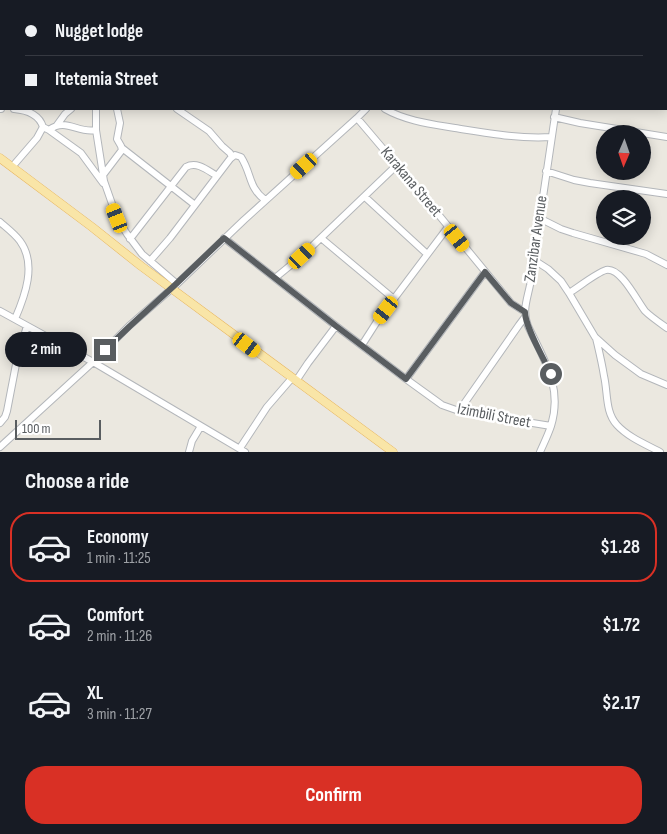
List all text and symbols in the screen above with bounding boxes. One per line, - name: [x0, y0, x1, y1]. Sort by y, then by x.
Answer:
- text: Nugget lodge: [55, 20, 143, 43]
- text: Itetemia Street: [55, 68, 158, 91]
- north arrow: [596, 125, 651, 180]
- map controls: [596, 125, 651, 245]
- street label: Karakana Street: [376, 143, 446, 221]
- car: [287, 150, 320, 182]
- button: layers: [596, 190, 651, 245]
- street label: Zanzibar Avenue: [521, 194, 551, 284]
- car: [104, 201, 129, 235]
- car: [441, 222, 472, 254]
- car: [285, 240, 318, 272]
- car: [370, 294, 401, 326]
- car: [230, 330, 263, 360]
- callout: 2 min: [5, 332, 88, 368]
- route end: [94, 339, 116, 361]
- text: 2 min: [31, 340, 61, 359]
- route start: [540, 363, 562, 385]
- street label: Izimbili Street: [456, 400, 532, 432]
- scale bar: [15, 417, 101, 440]
- text: 100 m: [22, 420, 51, 437]
- text: Choose a ride: [25, 468, 129, 495]
- icon: car: [27, 525, 72, 570]
- text: Economy: [87, 526, 149, 549]
- text: $1.28: [600, 536, 640, 559]
- text: 1 min · 11:25: [87, 549, 151, 568]
- icon: car: [27, 603, 72, 648]
- text: Comfort: [87, 604, 144, 627]
- text: $1.72: [602, 614, 640, 637]
- text: 2 min · 11:26: [87, 627, 152, 646]
- icon: car: [27, 681, 72, 726]
- text: XL: [87, 682, 103, 705]
- text: $2.17: [602, 692, 640, 715]
- text: 3 min · 11:27: [87, 705, 152, 724]
- button: Confirm: [25, 766, 642, 824]

